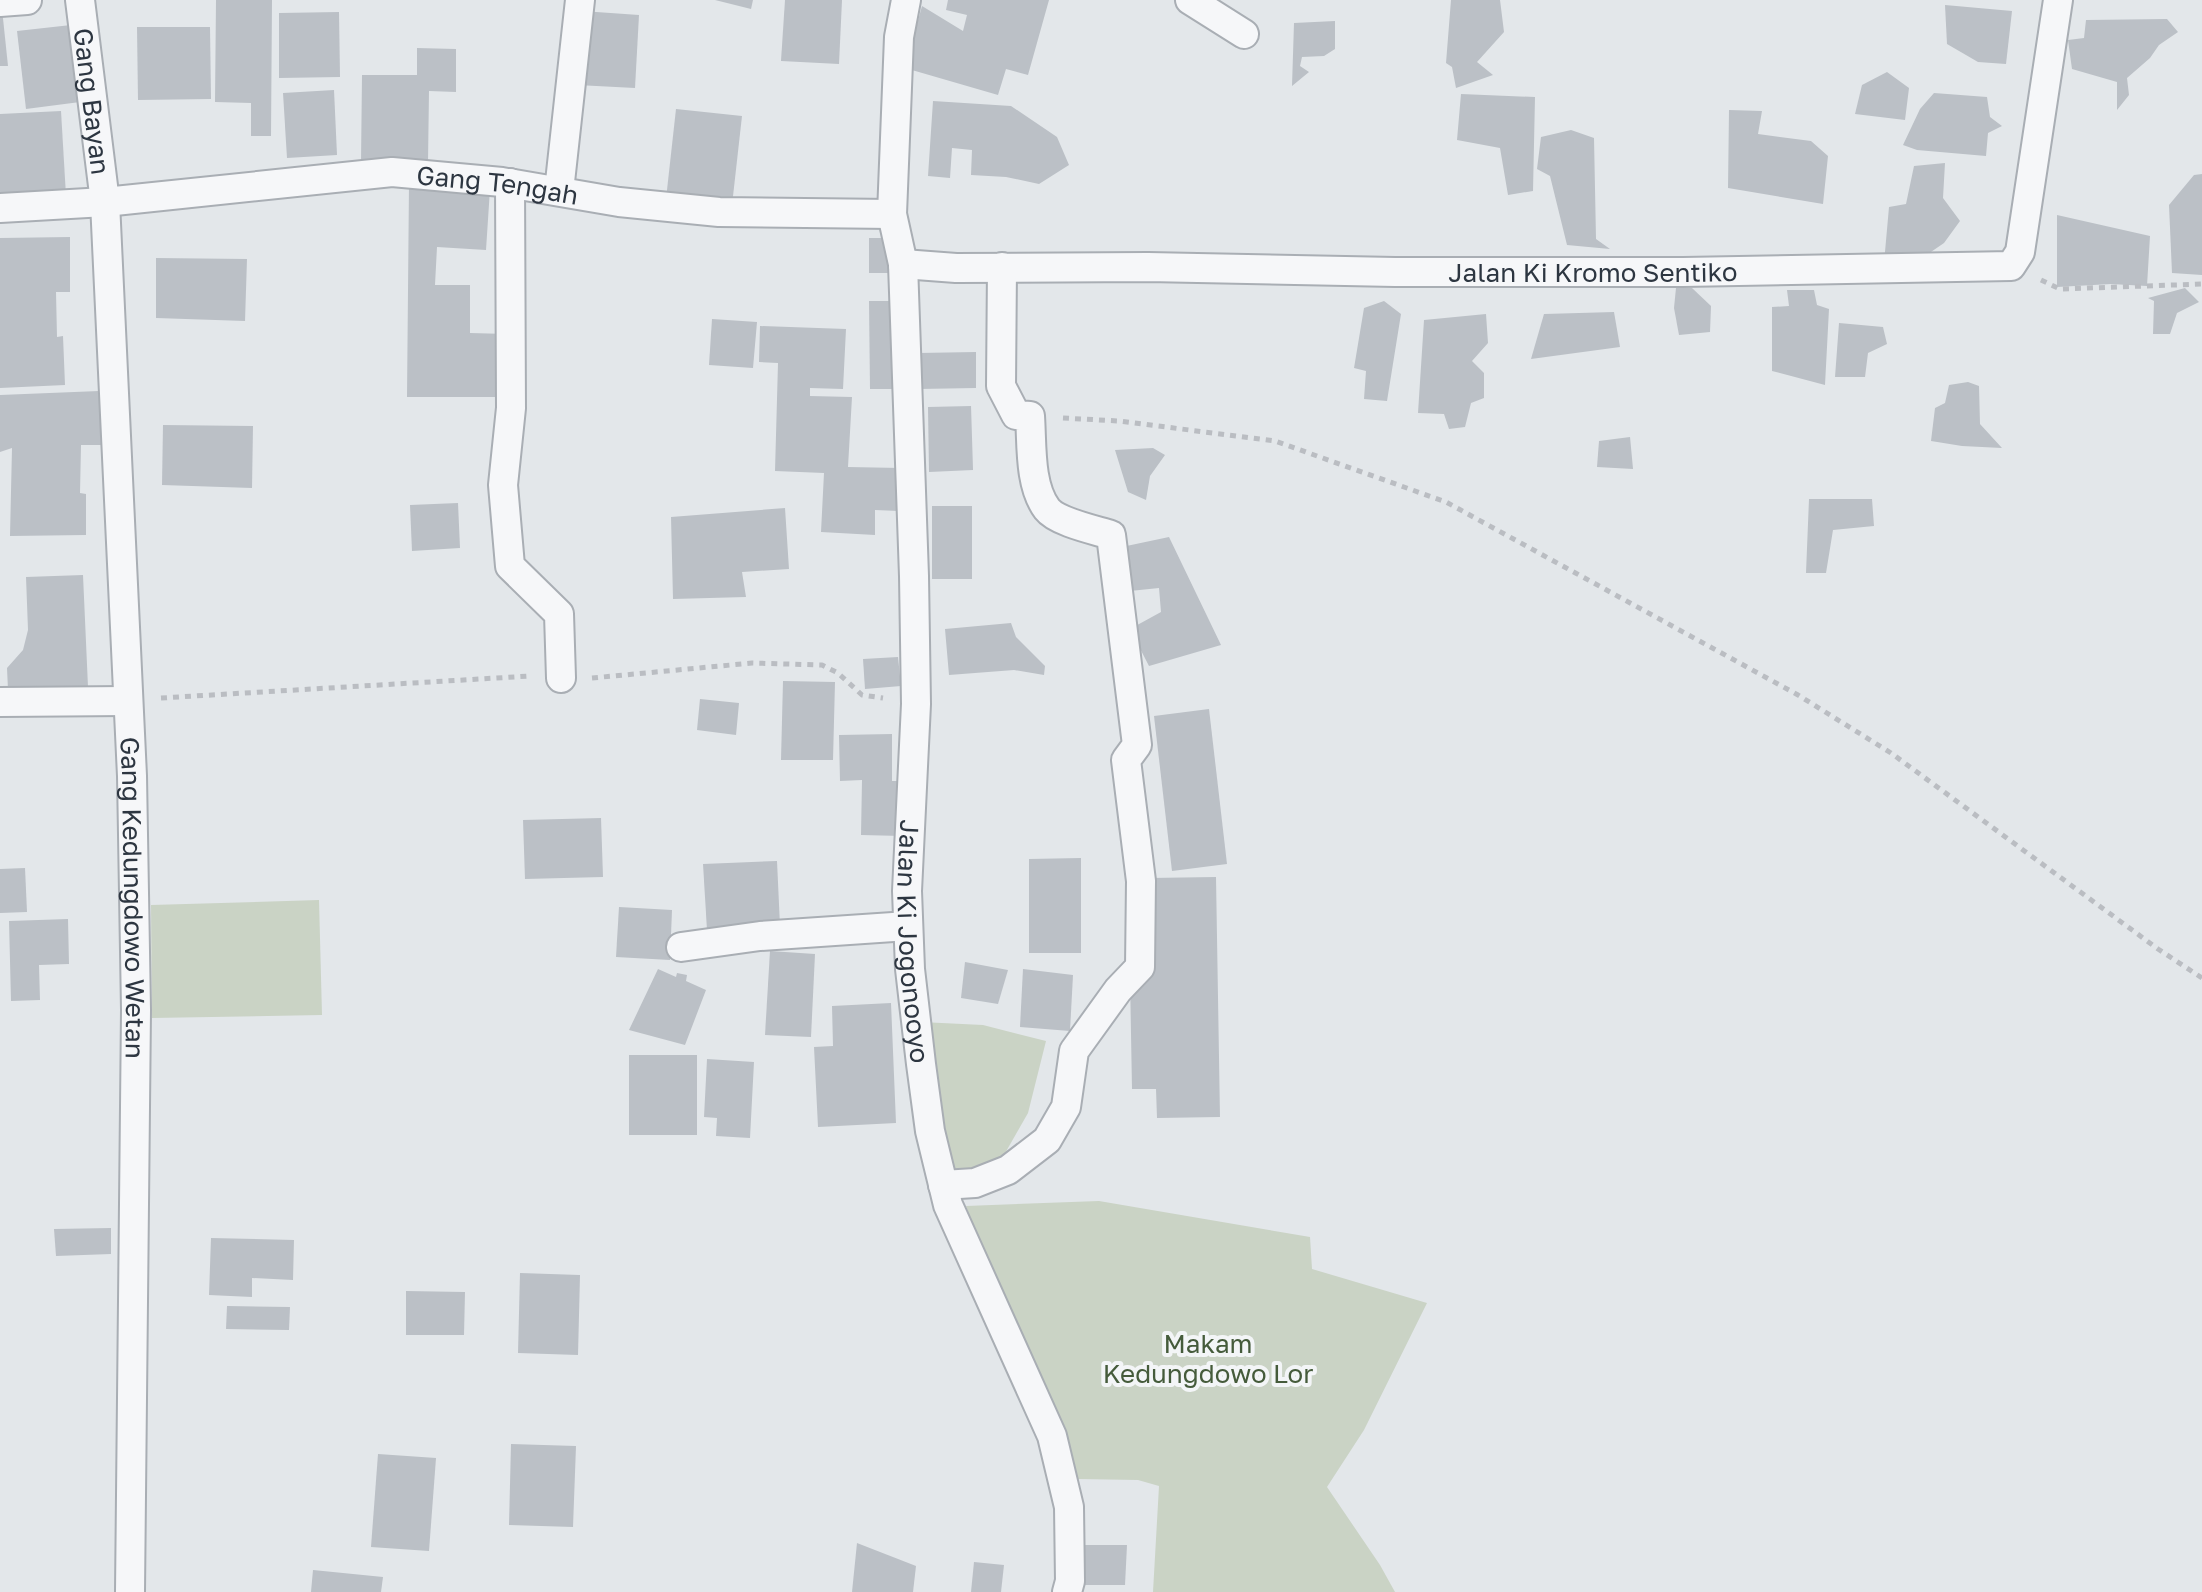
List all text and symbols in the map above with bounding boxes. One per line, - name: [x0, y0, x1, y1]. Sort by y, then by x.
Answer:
- street label: Gang Bayan: [68, 26, 117, 176]
- street label: Gang Tengah: [415, 159, 581, 210]
- street label: Jalan Ki Kromo Sentiko: [1448, 256, 1738, 288]
- street label: Gang Kedungdowo Wetan: [115, 736, 152, 1059]
- street label: Jalan Ki Jogonooyo: [891, 819, 936, 1065]
- park label: Makam Kedungdowo Lor: [1103, 1328, 1313, 1389]

